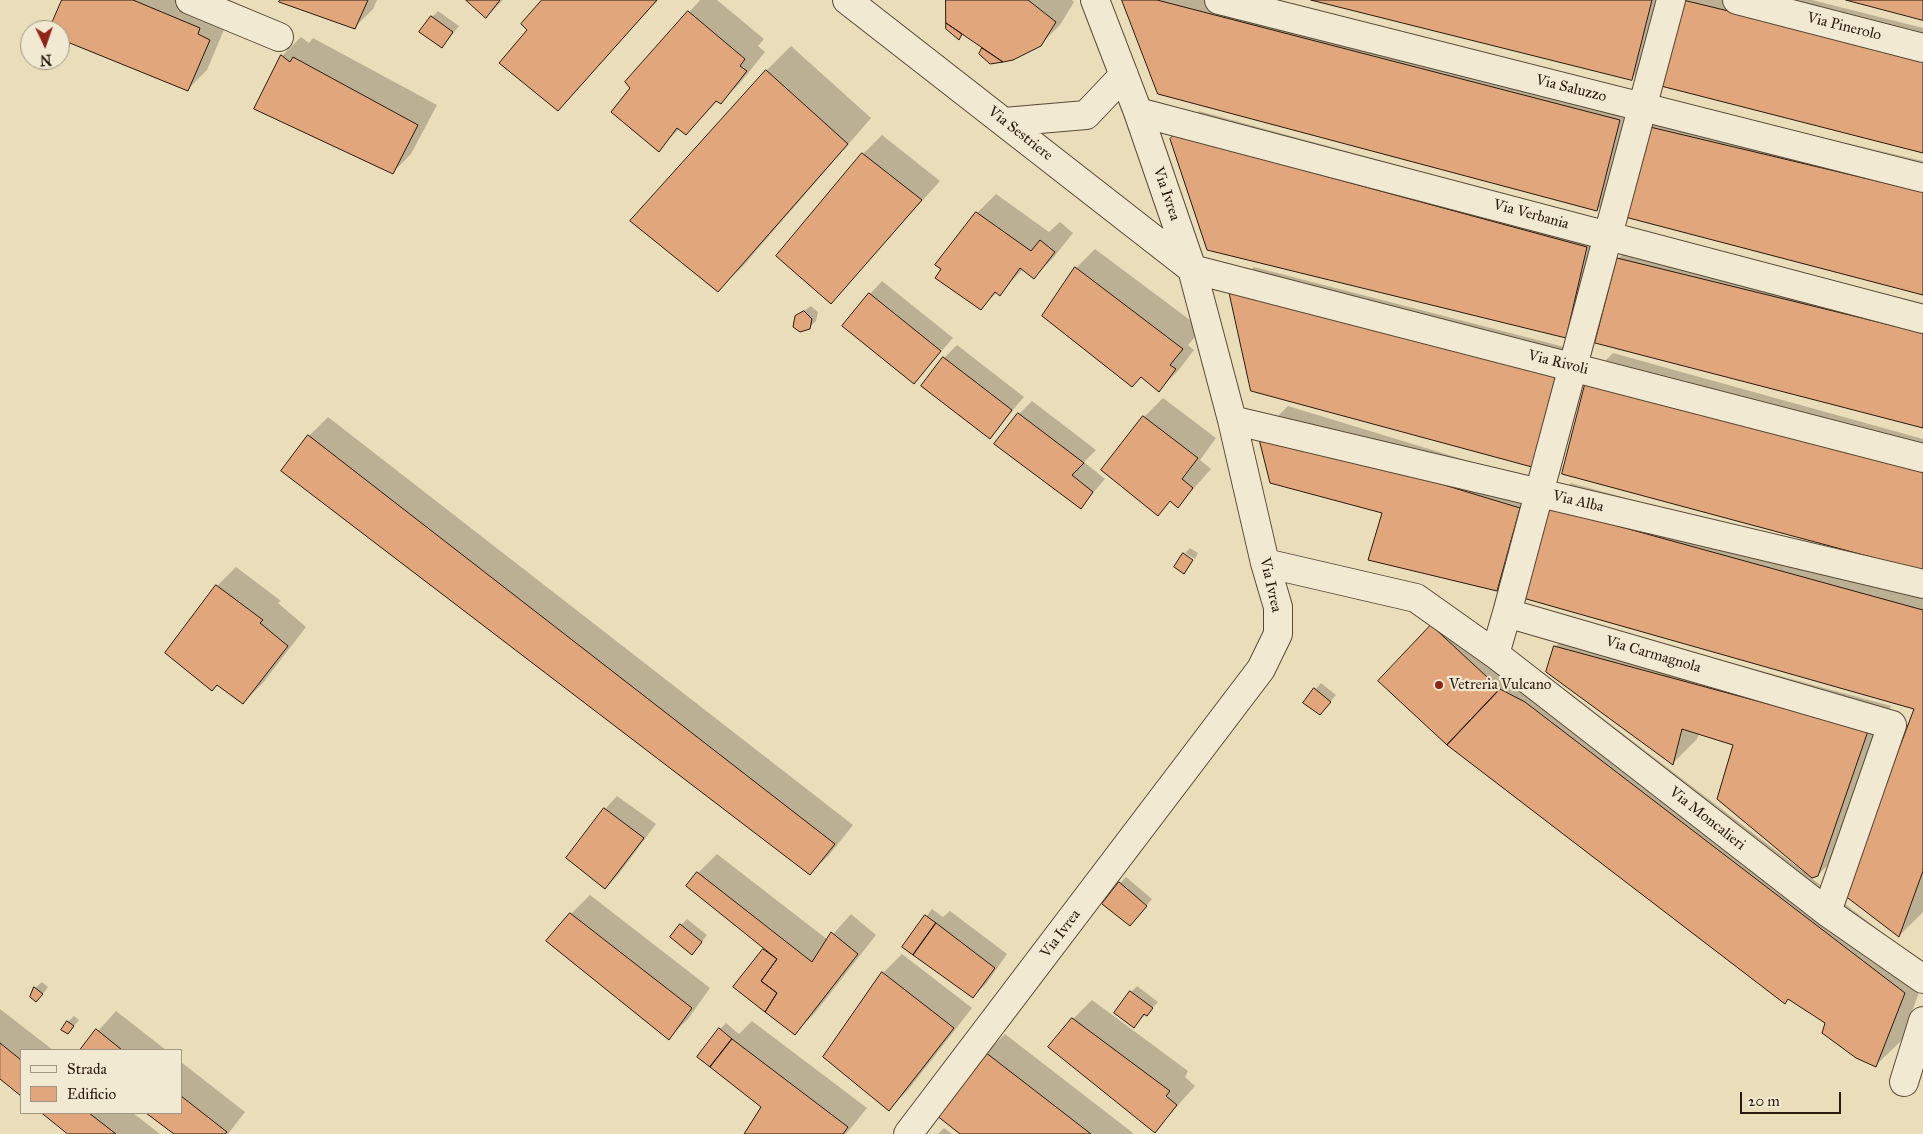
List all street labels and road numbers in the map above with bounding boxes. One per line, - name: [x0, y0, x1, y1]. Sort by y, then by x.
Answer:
- street label: Via Pinerolo: [1805, 9, 1883, 45]
- street label: Via Saluzzo: [1534, 71, 1608, 107]
- street label: Via Sestriere: [984, 103, 1056, 165]
- street label: Via Ivrea: [1148, 165, 1184, 223]
- street label: Via Verbania: [1491, 196, 1571, 234]
- street label: Via Rivoli: [1526, 347, 1590, 379]
- street label: Via Alba: [1551, 487, 1605, 517]
- street label: Via Ivrea: [1255, 556, 1285, 614]
- street label: Via Carmagnola: [1603, 633, 1703, 677]
- street label: Via Moncalieri: [1665, 784, 1749, 854]
- street label: Via Ivrea: [1037, 906, 1085, 962]

